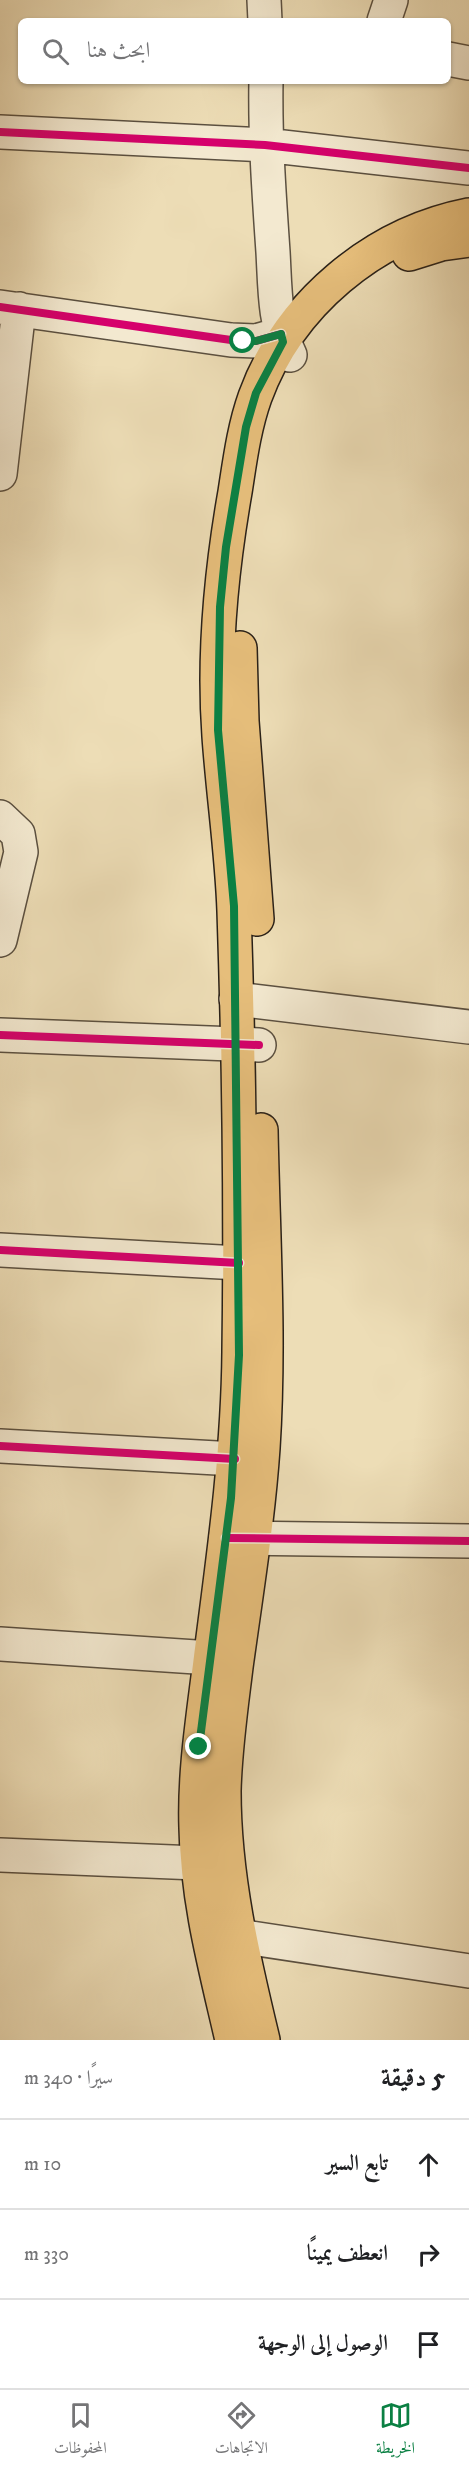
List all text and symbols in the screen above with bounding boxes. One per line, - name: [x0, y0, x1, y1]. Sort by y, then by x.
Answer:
- search box: [18, 18, 451, 84]
- icon: search: [39, 35, 72, 68]
- text: ابحث هنا: [87, 37, 150, 64]
- route start: [229, 327, 255, 353]
- route end: [185, 1733, 211, 1759]
- text: 5 دقيقة: [381, 2062, 445, 2095]
- text: سيرًا · 340 m: [24, 2066, 113, 2091]
- icon: ahead: [412, 2148, 445, 2181]
- text: تابع السير: [326, 2150, 388, 2177]
- text: 10 m: [24, 2152, 61, 2177]
- icon: right: [412, 2238, 445, 2271]
- text: انعطف يمينًا: [307, 2240, 388, 2267]
- text: 330 m: [24, 2242, 69, 2267]
- icon: arrive: [412, 2328, 445, 2361]
- text: الوصول إلى الوجهة: [258, 2330, 388, 2357]
- tab: المحفوظات: [54, 2399, 107, 2463]
- tab: الاتجاهات: [215, 2399, 268, 2463]
- tab: الخريطة: [376, 2399, 415, 2463]

